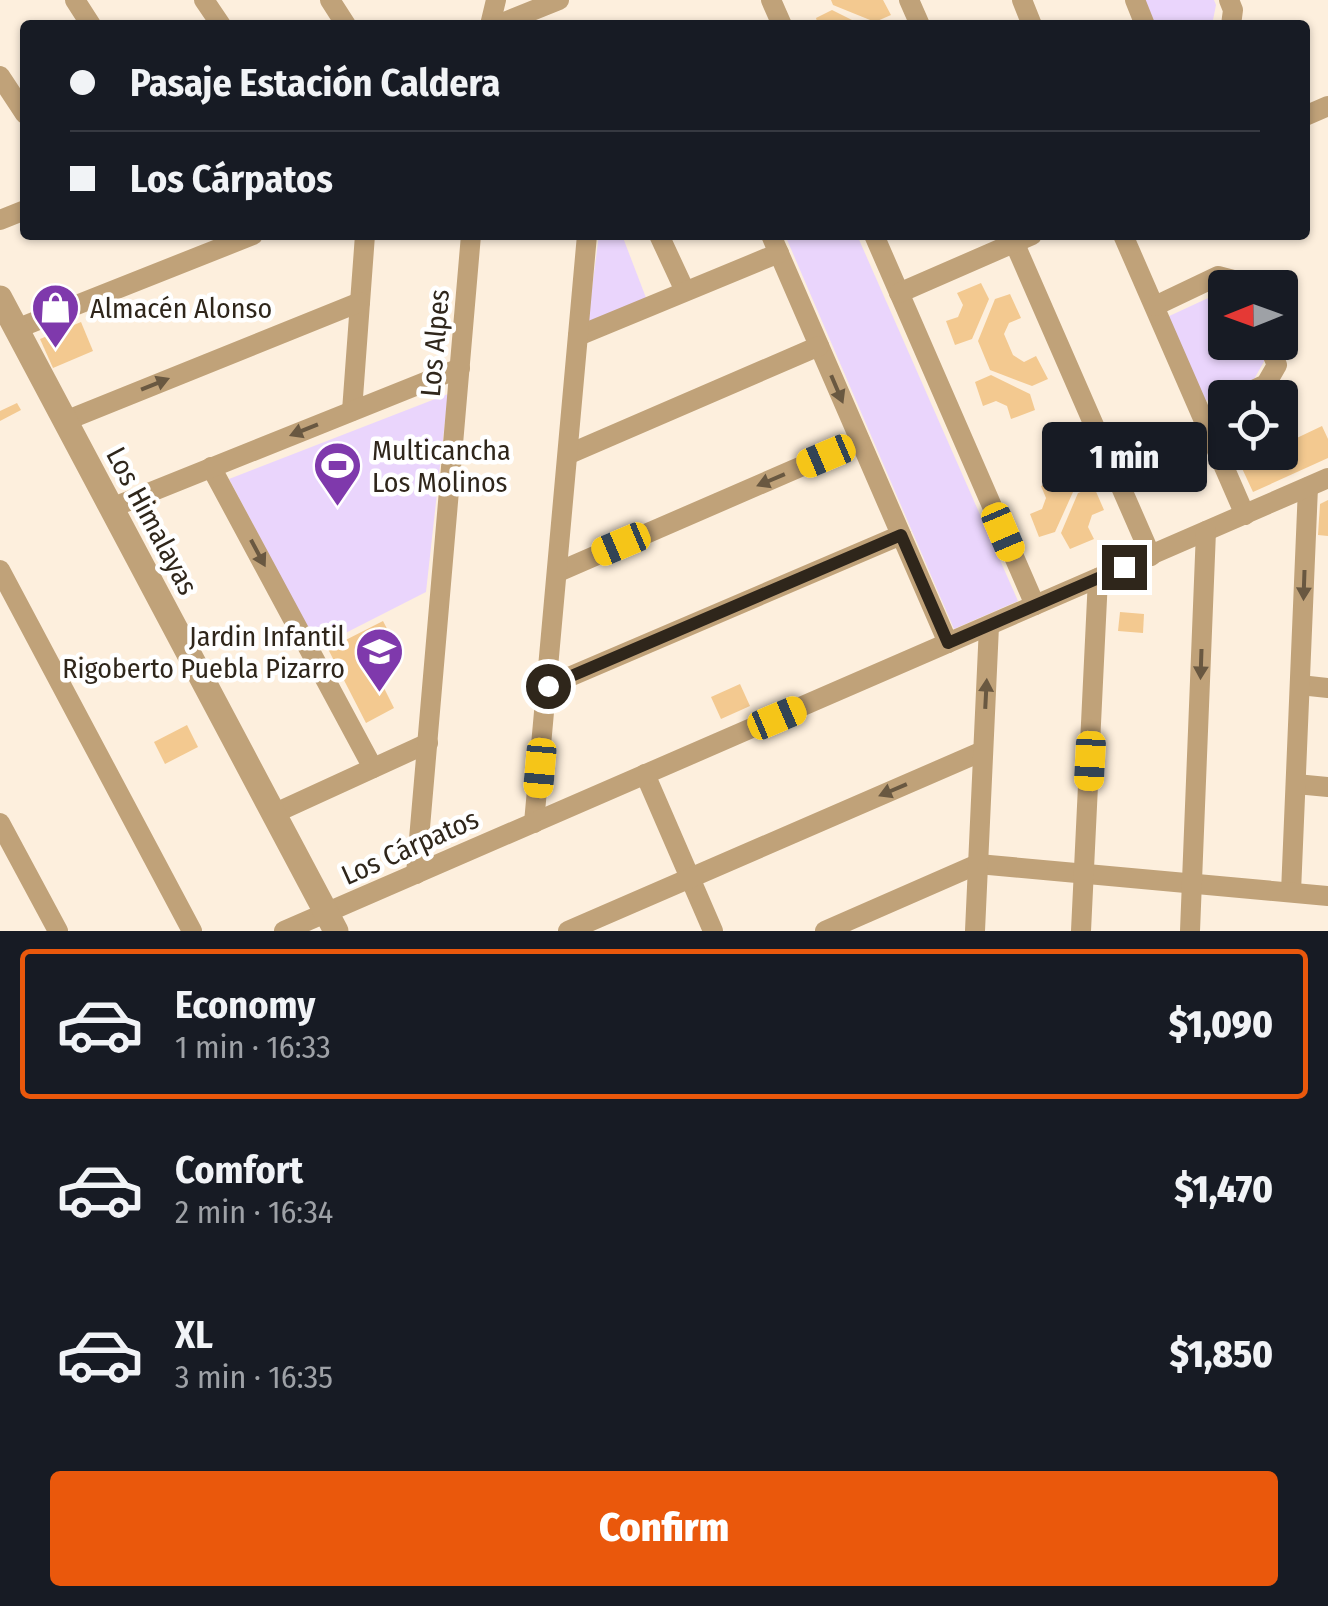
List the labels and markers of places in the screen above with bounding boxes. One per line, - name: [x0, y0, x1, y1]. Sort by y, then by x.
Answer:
- shop icon: Almacén Alonso: [29, 282, 81, 350]
- place label: Almacén Alonso: [90, 292, 272, 325]
- place label: Multicancha Los Molinos: [372, 434, 511, 499]
- sports icon: Multicancha Los Molinos: [311, 440, 363, 508]
- place label: Jardin Infantil Rigoberto Puebla Pizarro: [62, 620, 345, 685]
- school or university icon: Jardin Infantil Rigoberto Puebla Pizarro: [354, 626, 406, 694]

